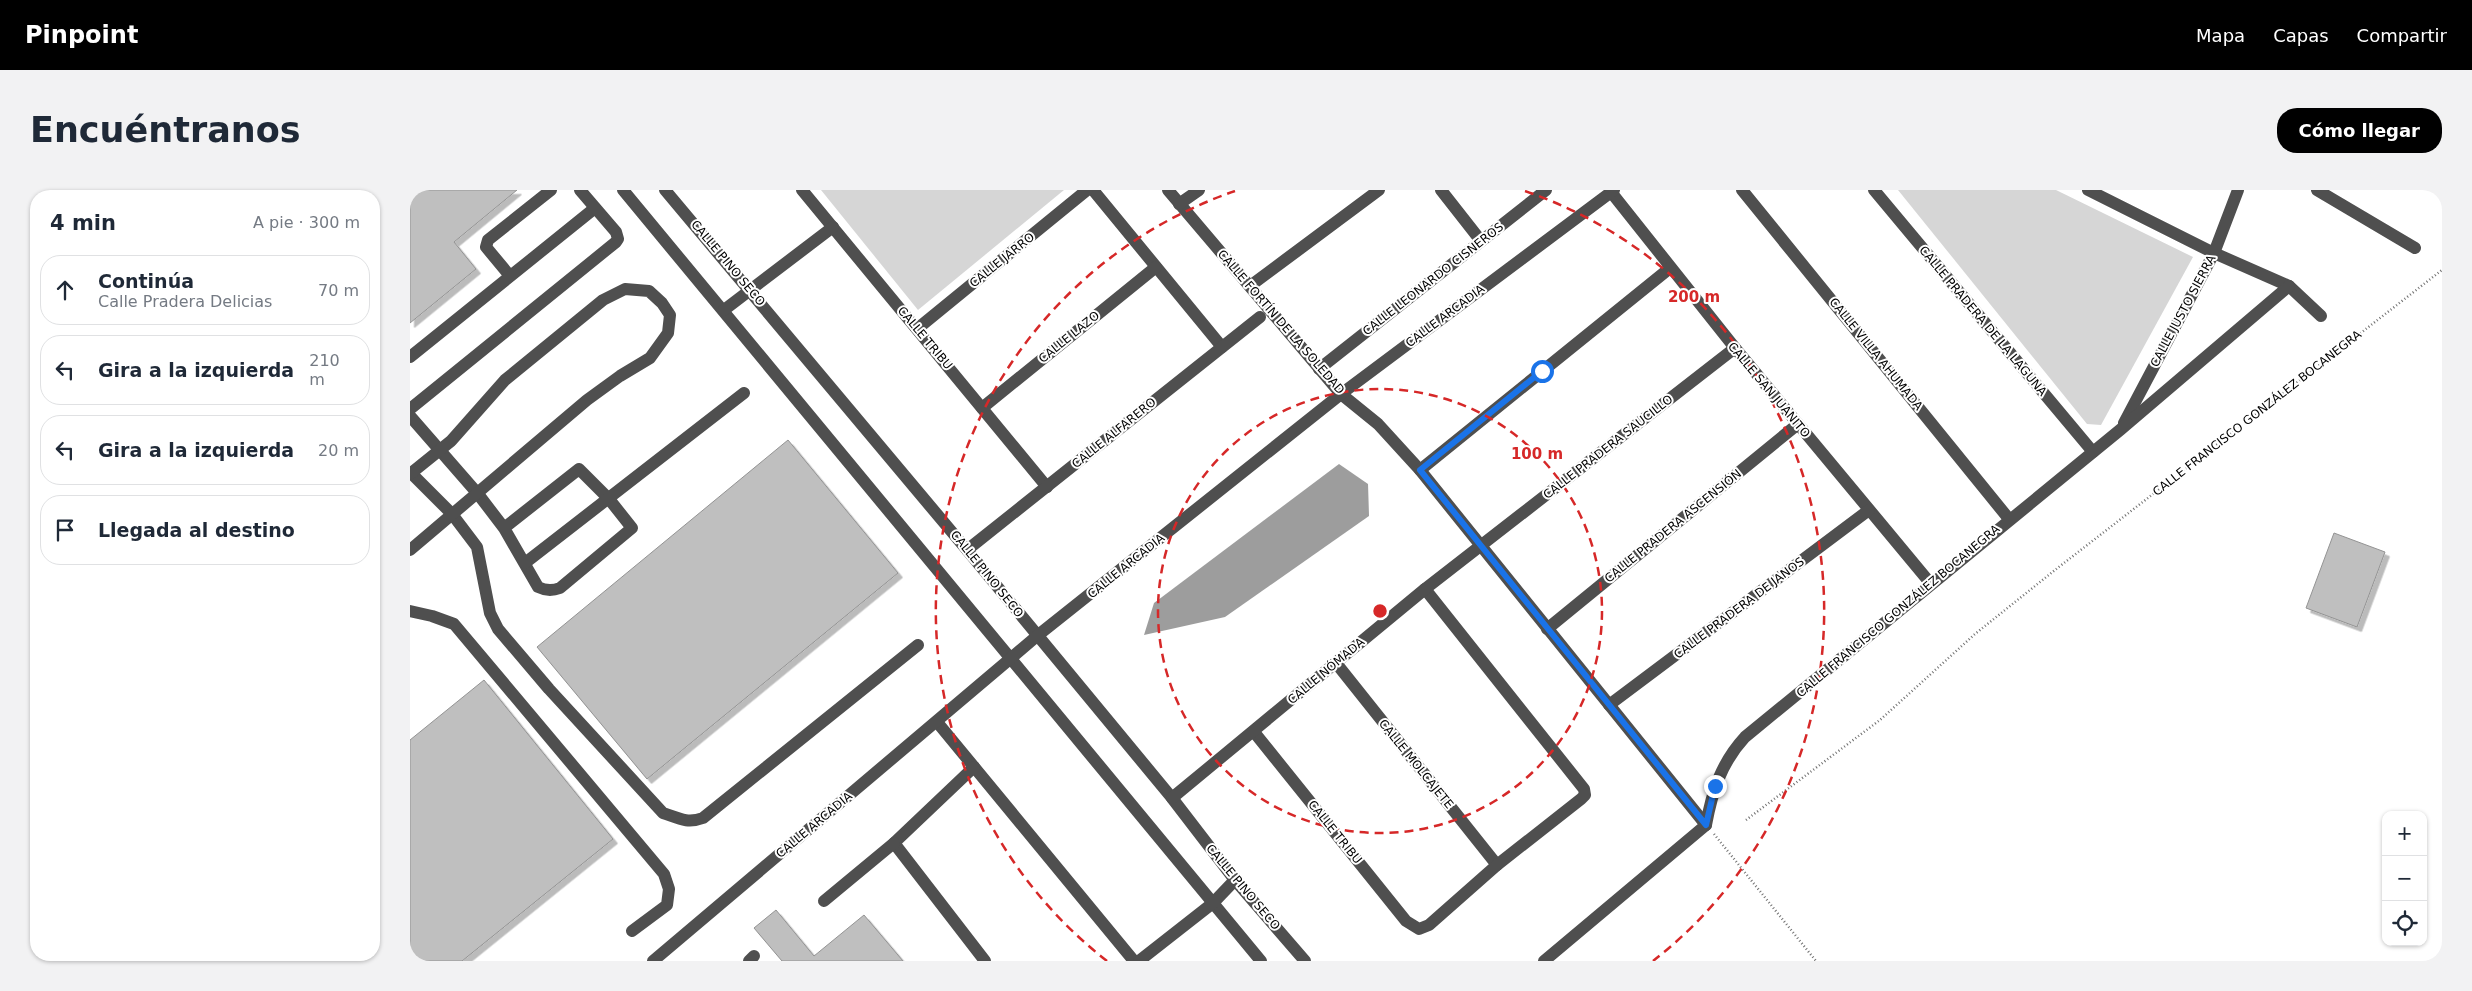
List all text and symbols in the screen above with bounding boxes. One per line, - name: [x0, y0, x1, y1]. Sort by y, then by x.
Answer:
- text: Pinpoint: [25, 21, 138, 49]
- text: Mapa: [2196, 25, 2245, 46]
- text: Capas: [2273, 25, 2329, 46]
- text: Compartir: [2357, 25, 2447, 46]
- button: Cómo llegar: [2277, 108, 2442, 153]
- text: Encuéntranos: [30, 110, 301, 150]
- text: 4 min: [50, 211, 116, 235]
- text: A pie · 300 m: [253, 213, 360, 232]
- street label: CALLE PINO SECO: [688, 217, 768, 309]
- street label: CALLE LEONARDO CISNEROS: [1360, 220, 1506, 338]
- street label: CALLE JARRO: [967, 230, 1037, 290]
- street label: CALLE PRADERA DE LA LAGUNA: [1916, 243, 2050, 399]
- street label: CALLE FORTÍN DE LA SOLEDAD: [1215, 246, 1348, 397]
- street label: CALLE JUSTO SIERRA: [2147, 252, 2219, 369]
- text: Continúa: [98, 270, 194, 292]
- icon: ahead: [51, 276, 79, 304]
- text: 70 m: [318, 281, 359, 300]
- street label: CALLE ARCADIA: [1403, 281, 1488, 350]
- text: 200 m: [1668, 288, 1720, 306]
- text: Calle Pradera Delicias: [98, 292, 272, 311]
- street label: CALLE VILLA AHUMADA: [1826, 295, 1926, 414]
- street label: CALLE TRIBU: [895, 304, 955, 372]
- street label: CALLE LAZO: [1036, 308, 1102, 366]
- street label: CALLE FRANCISCO GONZÁLEZ BOCANEGRA: [2149, 326, 2365, 499]
- street label: CALLE SAN JUANITO: [1725, 340, 1813, 440]
- text: 210 m: [309, 351, 340, 389]
- icon: left: [51, 356, 79, 384]
- text: Gira a la izquierda: [98, 359, 294, 381]
- route start: [1531, 360, 1554, 383]
- street label: CALLE PRADERA SAUCILLO: [1540, 392, 1676, 502]
- street label: CALLE ALFARERO: [1069, 395, 1159, 471]
- icon: left: [51, 436, 79, 464]
- text: Gira a la izquierda: [98, 439, 294, 461]
- text: 20 m: [318, 441, 359, 460]
- text: 100 m: [1511, 445, 1563, 463]
- street label: CALLE PRADERA ASCENSIÓN: [1601, 466, 1744, 585]
- icon: arrive: [51, 516, 79, 544]
- text: Llegada al destino: [98, 519, 295, 541]
- street label: CALLE FRANCISCO GONZÁLEZ BOCANEGRA: [1793, 521, 2003, 700]
- street label: CALLE PINO SECO: [948, 528, 1026, 620]
- street label: CALLE ARCADIA: [1085, 530, 1168, 601]
- street label: CALLE PRADERA DE JANOS: [1671, 554, 1807, 662]
- centre of rings: [1371, 602, 1389, 620]
- street label: CALLE NÓMADA: [1284, 634, 1368, 707]
- street label: CALLE MOLCAJETE: [1376, 717, 1456, 811]
- route end: [1704, 775, 1727, 798]
- street label: CALLE ARCADIA: [773, 789, 855, 861]
- street label: CALLE TRIBU: [1305, 797, 1365, 867]
- map controls: [2382, 811, 2427, 946]
- button: +: [2382, 811, 2427, 856]
- street label: CALLE PINO SECO: [1203, 841, 1283, 933]
- button: −: [2382, 856, 2427, 901]
- button: locate: [2382, 901, 2427, 946]

